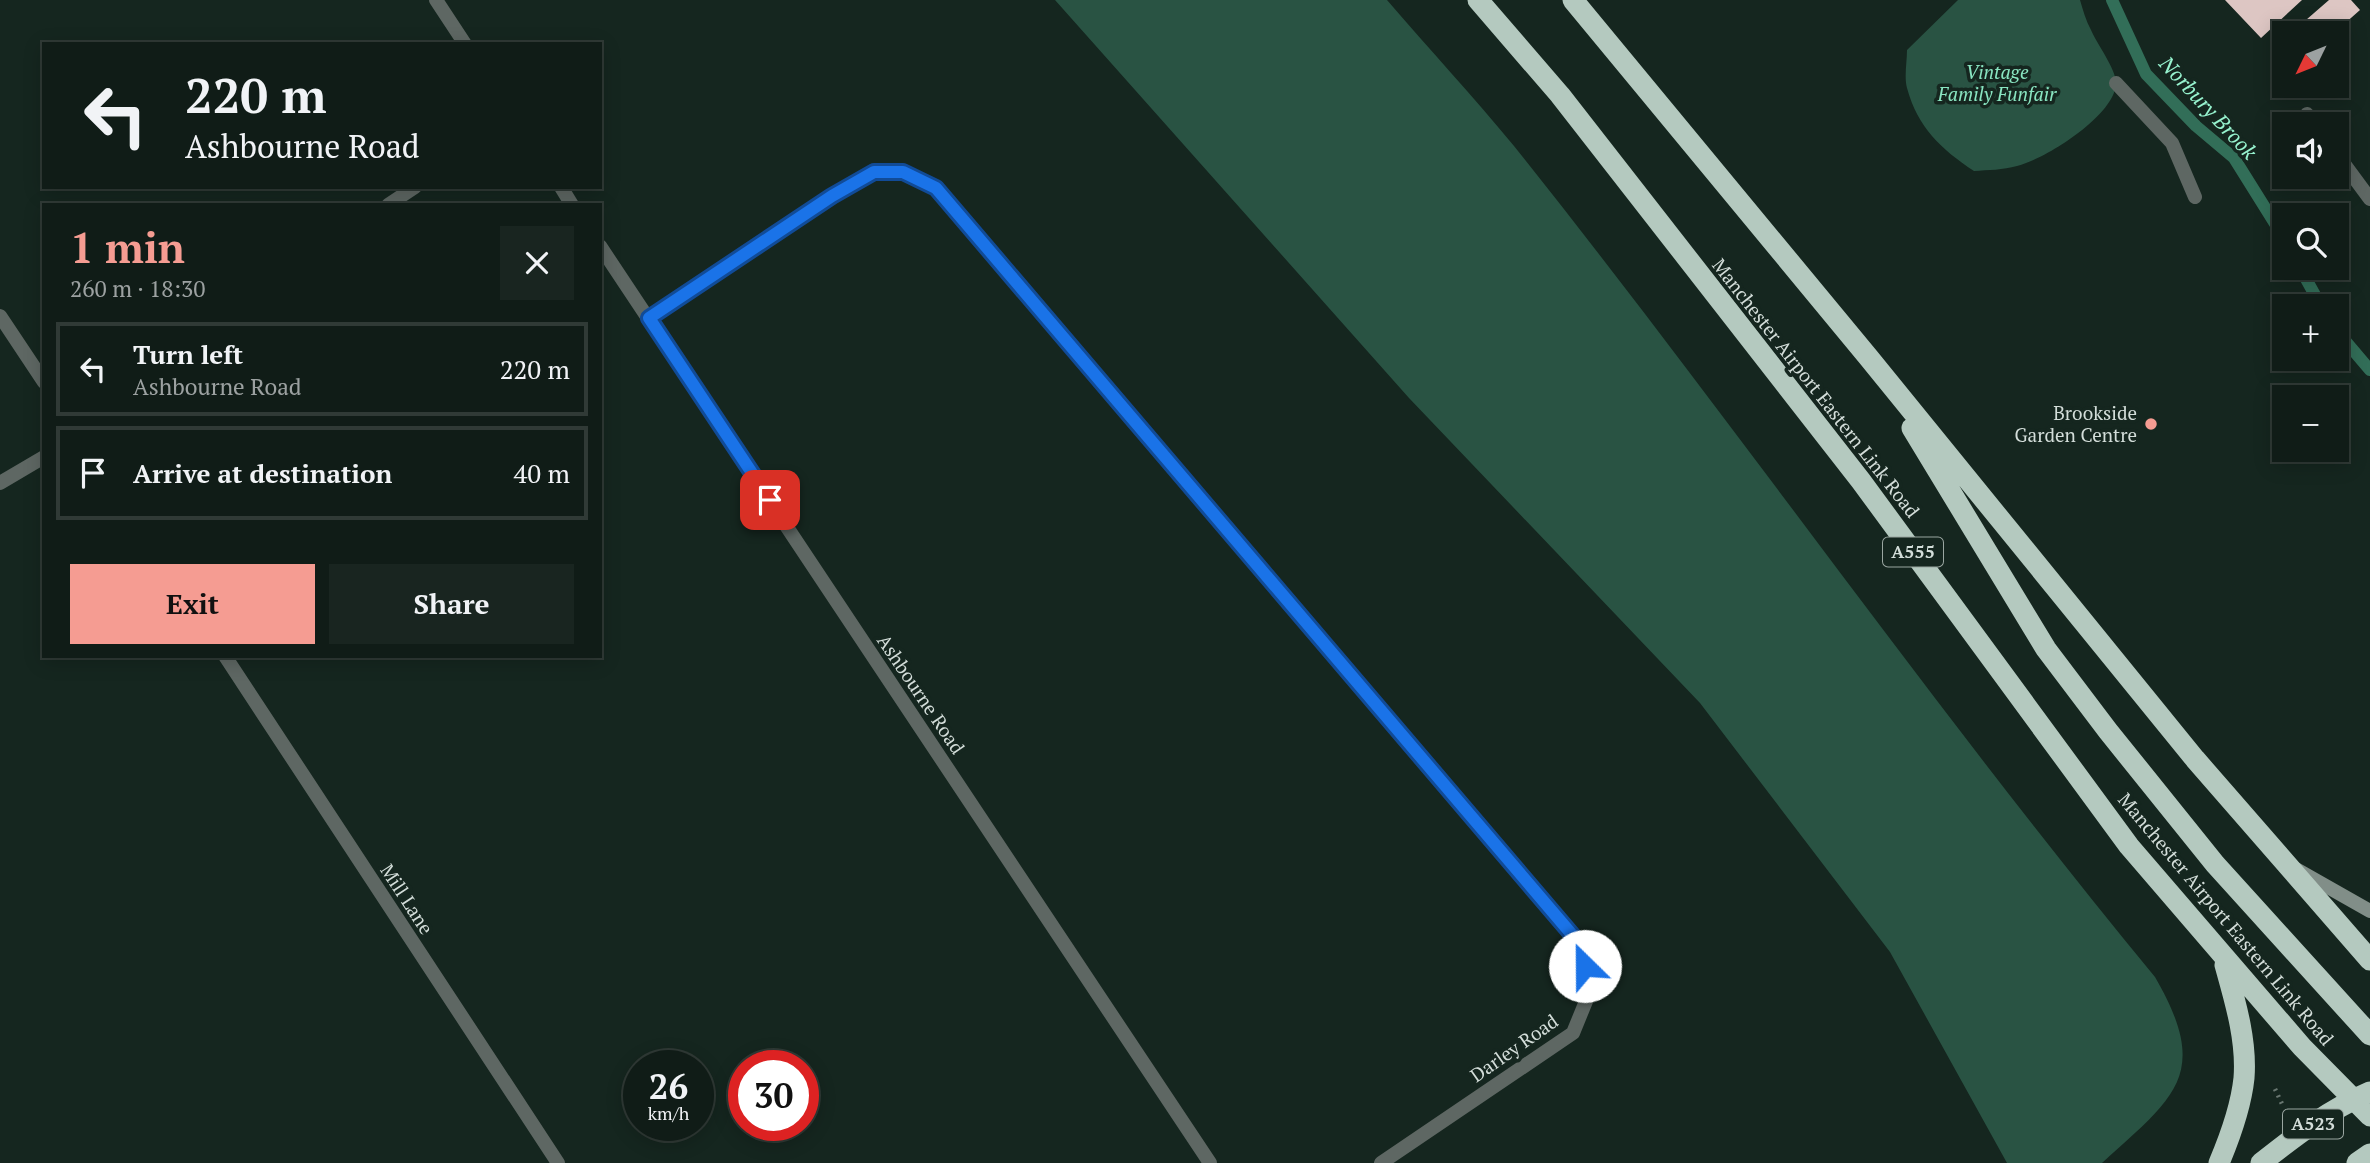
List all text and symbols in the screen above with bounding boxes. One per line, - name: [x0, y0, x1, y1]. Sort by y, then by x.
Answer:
- north arrow: [2272, 21, 2348, 98]
- map controls: [2272, 21, 2349, 462]
- water label: Norbury Brook: [2153, 49, 2264, 166]
- park label: Vintage Family Funfair: [1937, 59, 2057, 106]
- text: 220 m: [185, 62, 327, 127]
- icon: left: [70, 70, 161, 161]
- button: sound: [2272, 112, 2349, 189]
- text: Ashbourne Road: [185, 125, 420, 167]
- button: search: [2272, 203, 2349, 280]
- text: 1 min: [70, 219, 185, 275]
- button: close: [500, 226, 574, 300]
- street label: Manchester Airport Eastern Link Road: [1707, 253, 1926, 523]
- text: 260 m · 18:30: [70, 273, 205, 304]
- button: +: [2272, 294, 2349, 371]
- text: Turn left: [133, 337, 243, 371]
- icon: left: [74, 350, 112, 388]
- text: 220 m: [500, 352, 570, 386]
- text: Ashbourne Road: [133, 371, 302, 402]
- button: −: [2272, 385, 2349, 462]
- place label: Brookside Garden Centre: [2015, 400, 2137, 447]
- marker: Brookside Garden Centre: [2143, 416, 2159, 432]
- icon: arrive: [74, 454, 112, 492]
- text: Arrive at destination: [133, 456, 392, 490]
- text: 40 m: [514, 456, 570, 490]
- pin: [740, 470, 800, 530]
- icon: arrive: [751, 481, 789, 519]
- road number: A555: [1883, 538, 1943, 566]
- button: Exit: [70, 564, 315, 644]
- button: Share: [329, 564, 574, 644]
- street label: Ashbourne Road: [872, 629, 971, 759]
- street label: Manchester Airport Eastern Link Road: [2113, 787, 2340, 1051]
- street label: Mill Lane: [375, 859, 439, 939]
- position arrow: [1548, 929, 1622, 1003]
- street label: Darley Road: [1465, 1008, 1563, 1087]
- speed limit sign: 30: [728, 1050, 819, 1141]
- text: 26: [649, 1063, 688, 1109]
- text: km/h: [648, 1101, 689, 1125]
- road number: A523: [2283, 1110, 2343, 1139]

